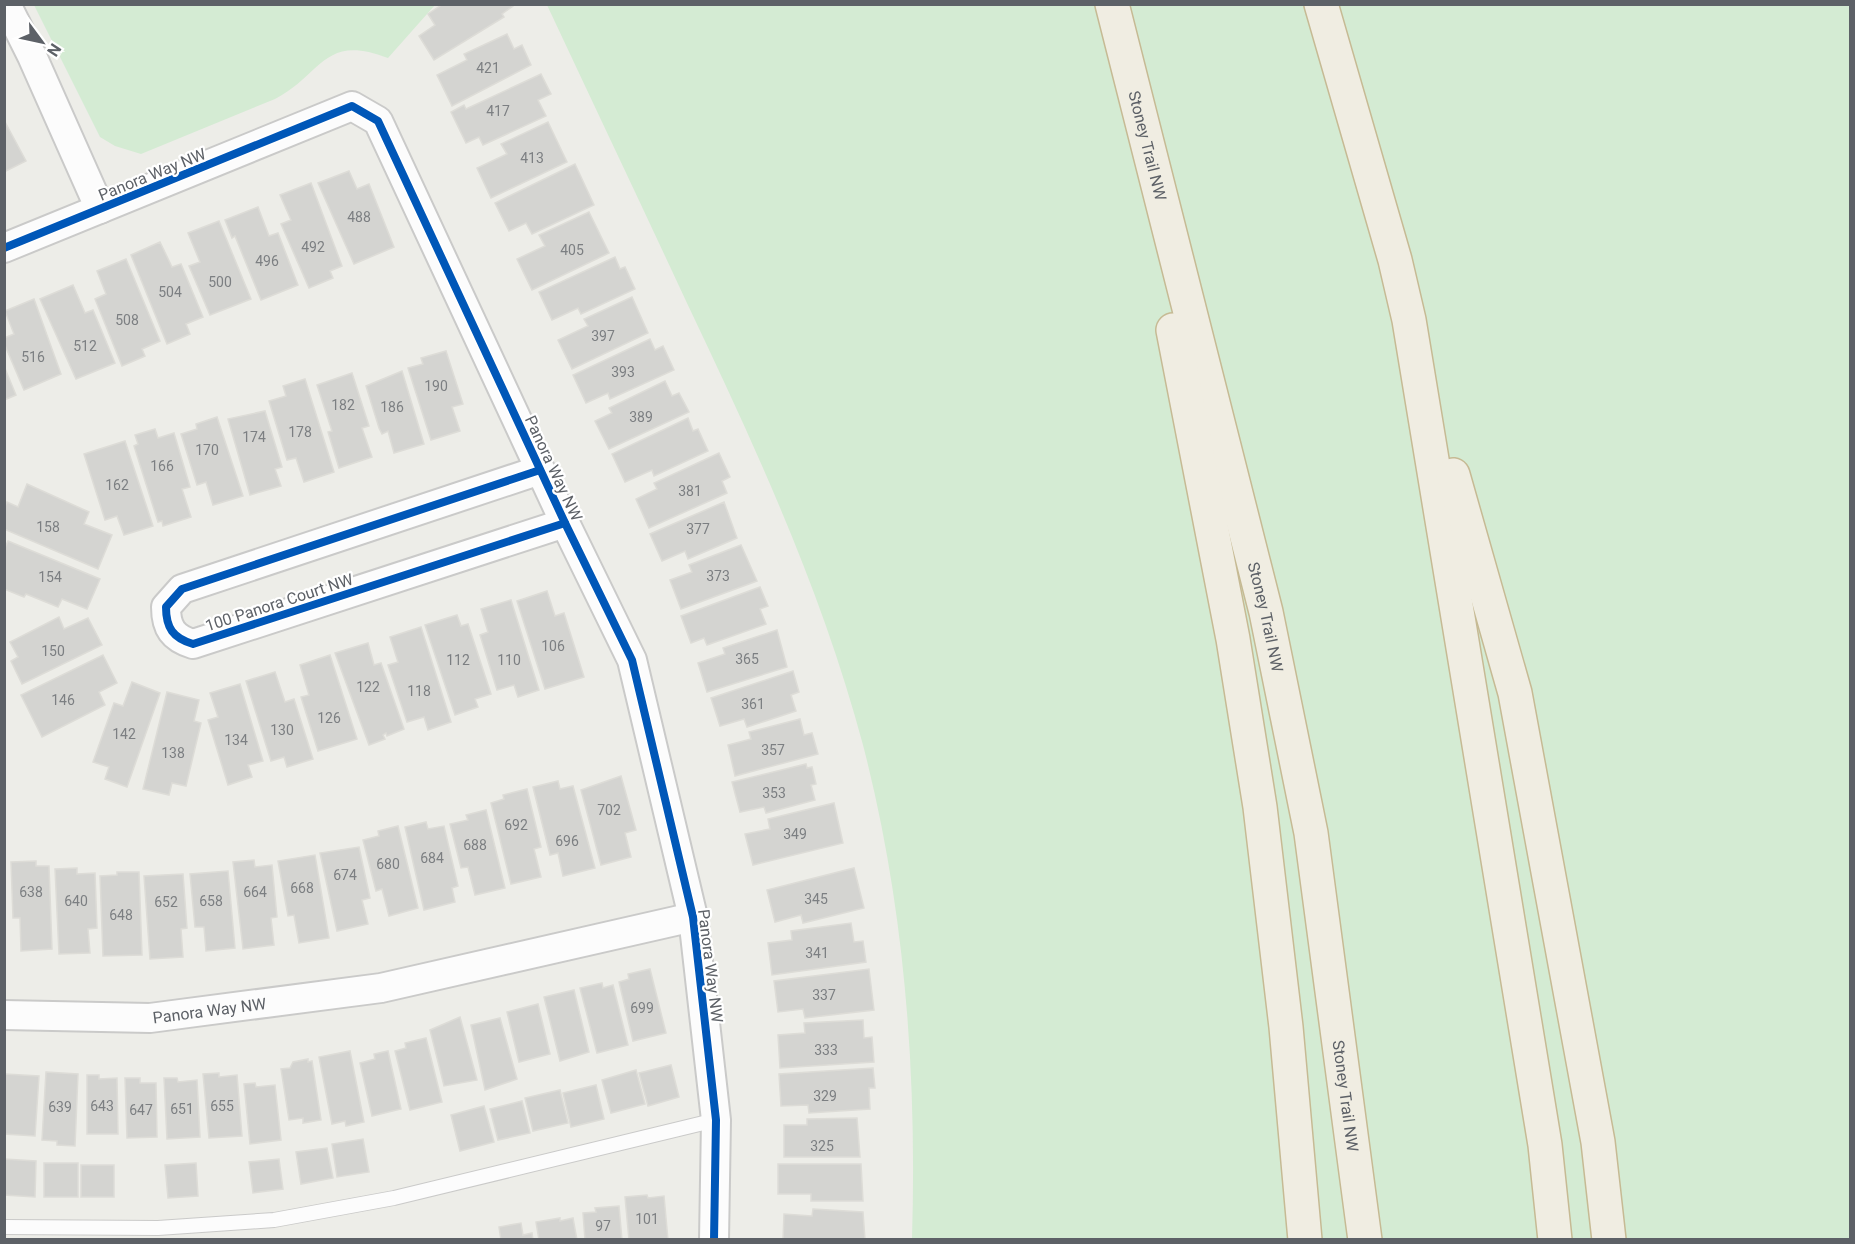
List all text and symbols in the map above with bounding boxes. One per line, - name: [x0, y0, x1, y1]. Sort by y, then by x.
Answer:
- north arrow: [12, 12, 72, 72]
- text: N: [43, 40, 65, 60]
- house number: 421: [476, 60, 500, 76]
- street label: Stoney Trail NW: [1124, 89, 1170, 202]
- house number: 417: [486, 103, 510, 119]
- street label: Panora Way NW: [96, 144, 209, 205]
- house number: 413: [520, 150, 544, 166]
- house number: 488: [347, 209, 371, 225]
- house number: 492: [301, 239, 325, 255]
- house number: 405: [560, 242, 584, 258]
- house number: 496: [255, 253, 279, 269]
- house number: 500: [208, 274, 232, 290]
- house number: 504: [158, 284, 182, 300]
- house number: 508: [115, 312, 139, 328]
- house number: 397: [591, 328, 615, 344]
- house number: 512: [73, 338, 97, 354]
- house number: 516: [21, 349, 45, 365]
- house number: 393: [611, 364, 635, 380]
- house number: 190: [424, 378, 448, 394]
- house number: 182: [331, 397, 355, 413]
- house number: 186: [380, 399, 404, 415]
- house number: 389: [629, 409, 653, 425]
- street label: Panora Way NW: [521, 412, 586, 524]
- house number: 178: [288, 424, 312, 440]
- house number: 174: [242, 429, 266, 445]
- house number: 170: [195, 442, 219, 458]
- house number: 166: [150, 458, 174, 474]
- house number: 162: [105, 477, 129, 493]
- house number: 381: [678, 483, 702, 499]
- house number: 158: [36, 519, 60, 535]
- house number: 377: [686, 521, 710, 537]
- street label: Stoney Trail NW: [1244, 560, 1287, 674]
- house number: 373: [706, 568, 730, 584]
- house number: 154: [38, 569, 62, 585]
- street label: 100 Panora Court NW: [203, 570, 356, 635]
- house number: 106: [541, 638, 565, 654]
- house number: 150: [41, 643, 65, 659]
- house number: 365: [735, 651, 759, 667]
- house number: 112: [446, 652, 470, 668]
- house number: 110: [497, 652, 521, 668]
- house number: 122: [356, 679, 380, 695]
- house number: 118: [407, 683, 431, 699]
- house number: 146: [51, 692, 75, 708]
- house number: 361: [741, 696, 765, 712]
- house number: 126: [317, 710, 341, 726]
- house number: 130: [270, 722, 294, 738]
- house number: 142: [112, 726, 136, 742]
- house number: 134: [224, 732, 248, 748]
- house number: 357: [761, 742, 785, 758]
- house number: 138: [161, 745, 185, 761]
- house number: 353: [762, 785, 786, 801]
- house number: 702: [597, 802, 621, 818]
- house number: 692: [504, 817, 528, 833]
- house number: 349: [783, 826, 807, 842]
- house number: 696: [555, 833, 579, 849]
- house number: 688: [463, 837, 487, 853]
- house number: 684: [420, 850, 444, 866]
- house number: 680: [376, 856, 400, 872]
- house number: 674: [333, 867, 357, 883]
- house number: 668: [290, 880, 314, 896]
- house number: 638: [19, 884, 43, 900]
- house number: 664: [243, 884, 267, 900]
- house number: 345: [804, 891, 828, 907]
- house number: 640: [64, 893, 88, 909]
- house number: 658: [199, 893, 223, 909]
- house number: 652: [154, 894, 178, 910]
- house number: 648: [109, 907, 133, 923]
- street label: Panora Way NW: [694, 908, 727, 1024]
- house number: 341: [805, 945, 829, 961]
- house number: 337: [812, 987, 836, 1003]
- street label: Panora Way NW: [152, 994, 267, 1028]
- house number: 699: [630, 1000, 654, 1016]
- street label: Stoney Trail NW: [1329, 1039, 1362, 1153]
- house number: 333: [814, 1042, 838, 1058]
- house number: 329: [813, 1088, 837, 1104]
- house number: 643: [90, 1098, 114, 1114]
- house number: 655: [210, 1098, 234, 1114]
- house number: 639: [48, 1099, 72, 1115]
- house number: 651: [170, 1101, 194, 1117]
- house number: 647: [129, 1102, 153, 1118]
- house number: 325: [810, 1138, 834, 1154]
- house number: 101: [635, 1211, 659, 1227]
- house number: 97: [595, 1218, 611, 1234]

